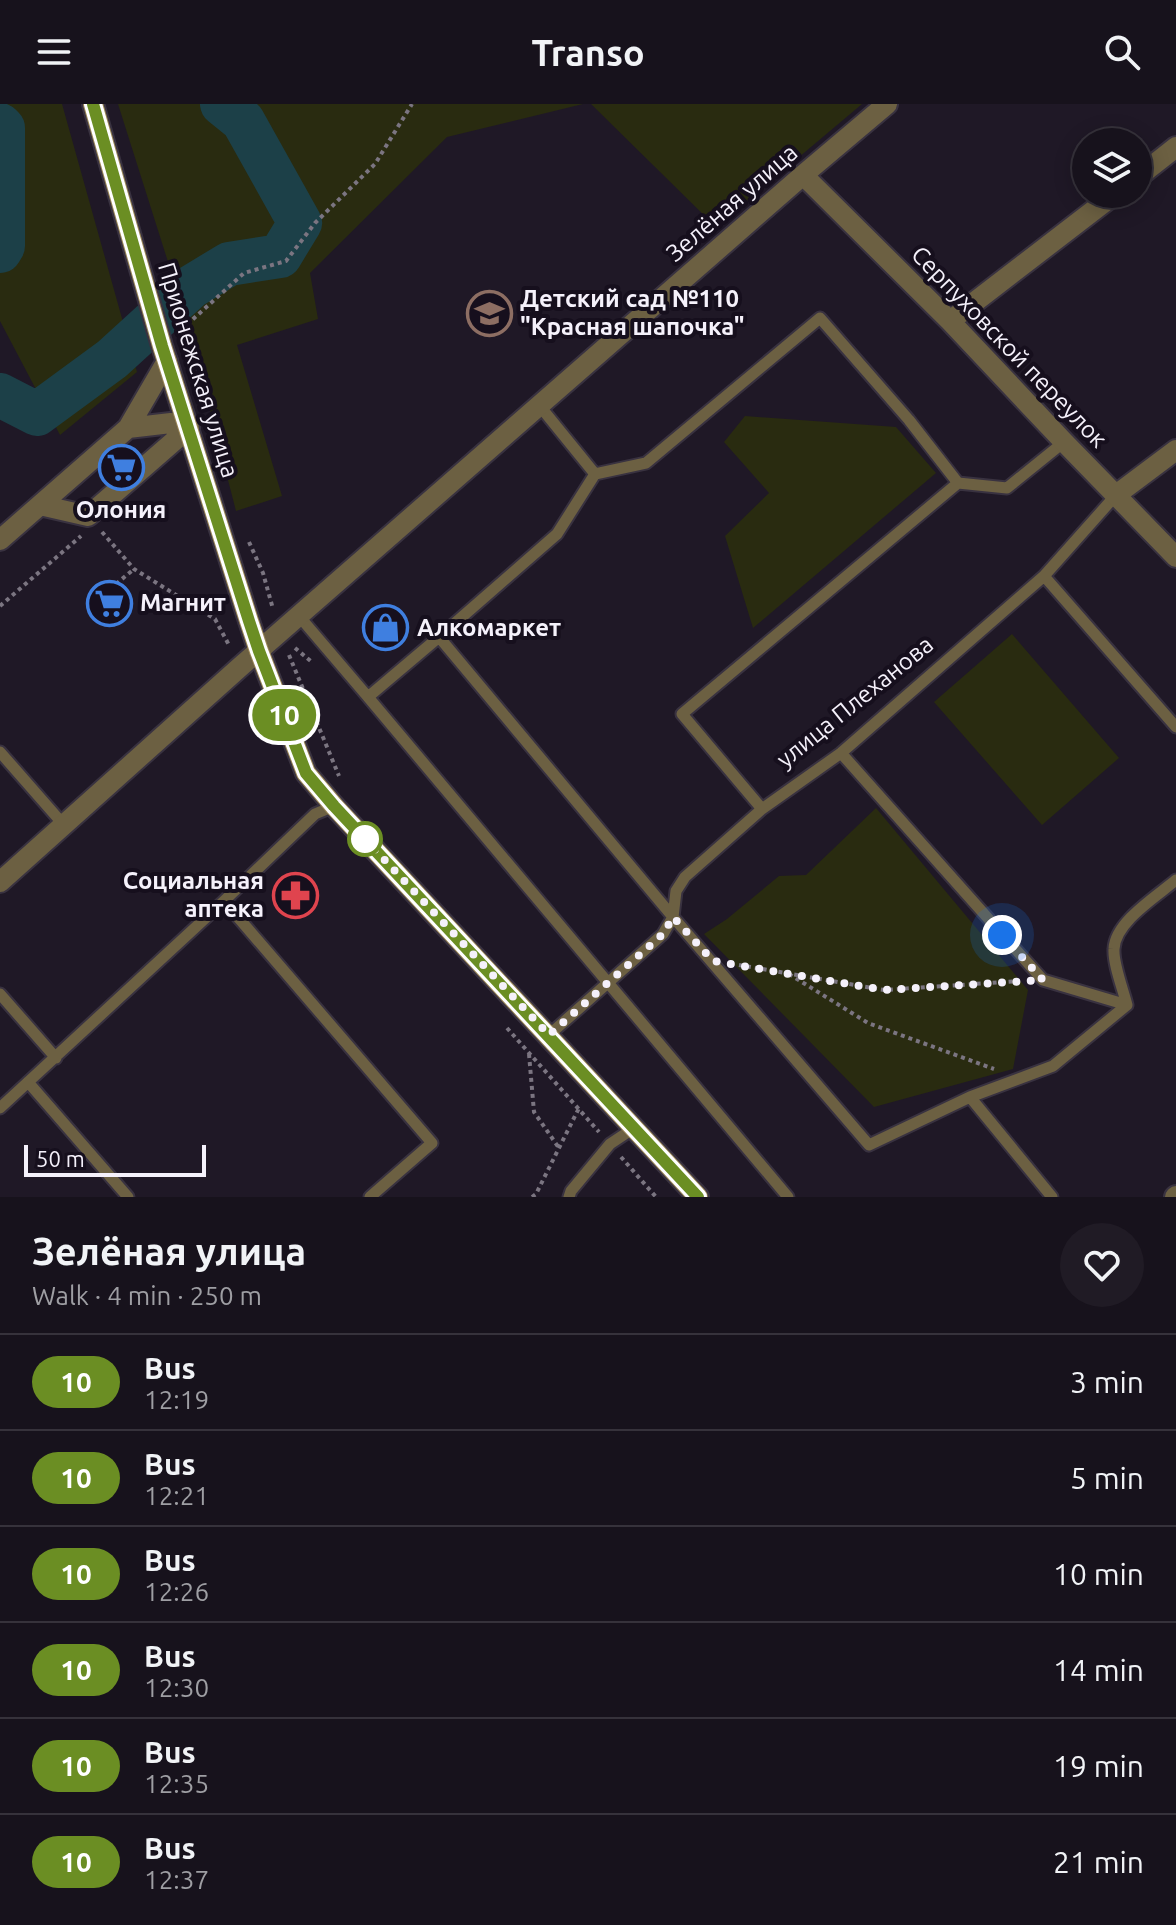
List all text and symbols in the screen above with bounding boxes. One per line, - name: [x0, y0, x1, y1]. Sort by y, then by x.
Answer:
- icon: menu: [32, 30, 76, 74]
- icon: search: [1100, 30, 1144, 74]
- text: Transo: [531, 32, 645, 73]
- map controls: [1072, 128, 1152, 208]
- button: layers: [1072, 128, 1152, 208]
- street label: Зелёная улица: [661, 138, 803, 267]
- street label: Серпуховской переулок: [906, 240, 1113, 453]
- street label: Прионежская улица: [153, 259, 244, 481]
- place label: Детский сад №110 "Красная шапочка": [520, 285, 745, 340]
- school or university icon: Детский сад №110 "Красная шапочка": [465, 289, 513, 337]
- supermarket icon: Олония: [97, 444, 145, 492]
- place label: Олония: [76, 496, 166, 523]
- supermarket icon: Магнит: [85, 579, 133, 627]
- place label: Магнит: [140, 589, 226, 616]
- shop icon: Алкомаркет: [362, 604, 410, 652]
- place label: Алкомаркет: [417, 614, 561, 641]
- street label: улица Плеханова: [771, 630, 938, 773]
- line badge: 10: [248, 689, 320, 741]
- text: 10: [268, 699, 300, 730]
- unlabelled marker: [348, 822, 382, 856]
- place label: Социальная аптека: [123, 867, 264, 922]
- pharmacy icon: Социальная аптека: [271, 871, 319, 919]
- your location: [982, 915, 1022, 955]
- scale bar: [24, 1141, 206, 1177]
- text: 50 m: [36, 1146, 85, 1171]
- button: heart: [1060, 1223, 1144, 1307]
- text: Зелёная улица: [32, 1230, 306, 1272]
- text: Walk · 4 min · 250 m: [32, 1281, 262, 1310]
- text: Bus: [144, 1351, 196, 1385]
- text: 3 min: [1070, 1365, 1144, 1399]
- text: 10: [60, 1366, 92, 1397]
- text: 12:19: [144, 1385, 209, 1414]
- text: Bus: [144, 1447, 196, 1481]
- text: 5 min: [1070, 1461, 1144, 1495]
- text: 10: [60, 1462, 92, 1493]
- text: 12:21: [144, 1481, 209, 1510]
- text: Bus: [144, 1543, 196, 1577]
- text: 10 min: [1053, 1557, 1144, 1591]
- text: 10: [60, 1558, 92, 1589]
- text: 12:26: [144, 1577, 209, 1606]
- text: Bus: [144, 1639, 196, 1673]
- text: 14 min: [1053, 1653, 1144, 1687]
- text: 10: [60, 1654, 92, 1685]
- text: 12:30: [144, 1673, 209, 1702]
- text: Bus: [144, 1735, 196, 1769]
- text: 19 min: [1053, 1749, 1144, 1783]
- text: 10: [60, 1750, 92, 1781]
- text: 12:35: [144, 1769, 209, 1798]
- text: Bus: [144, 1831, 196, 1865]
- text: 21 min: [1053, 1845, 1144, 1879]
- text: 10: [60, 1846, 92, 1877]
- text: 12:37: [144, 1865, 209, 1894]

